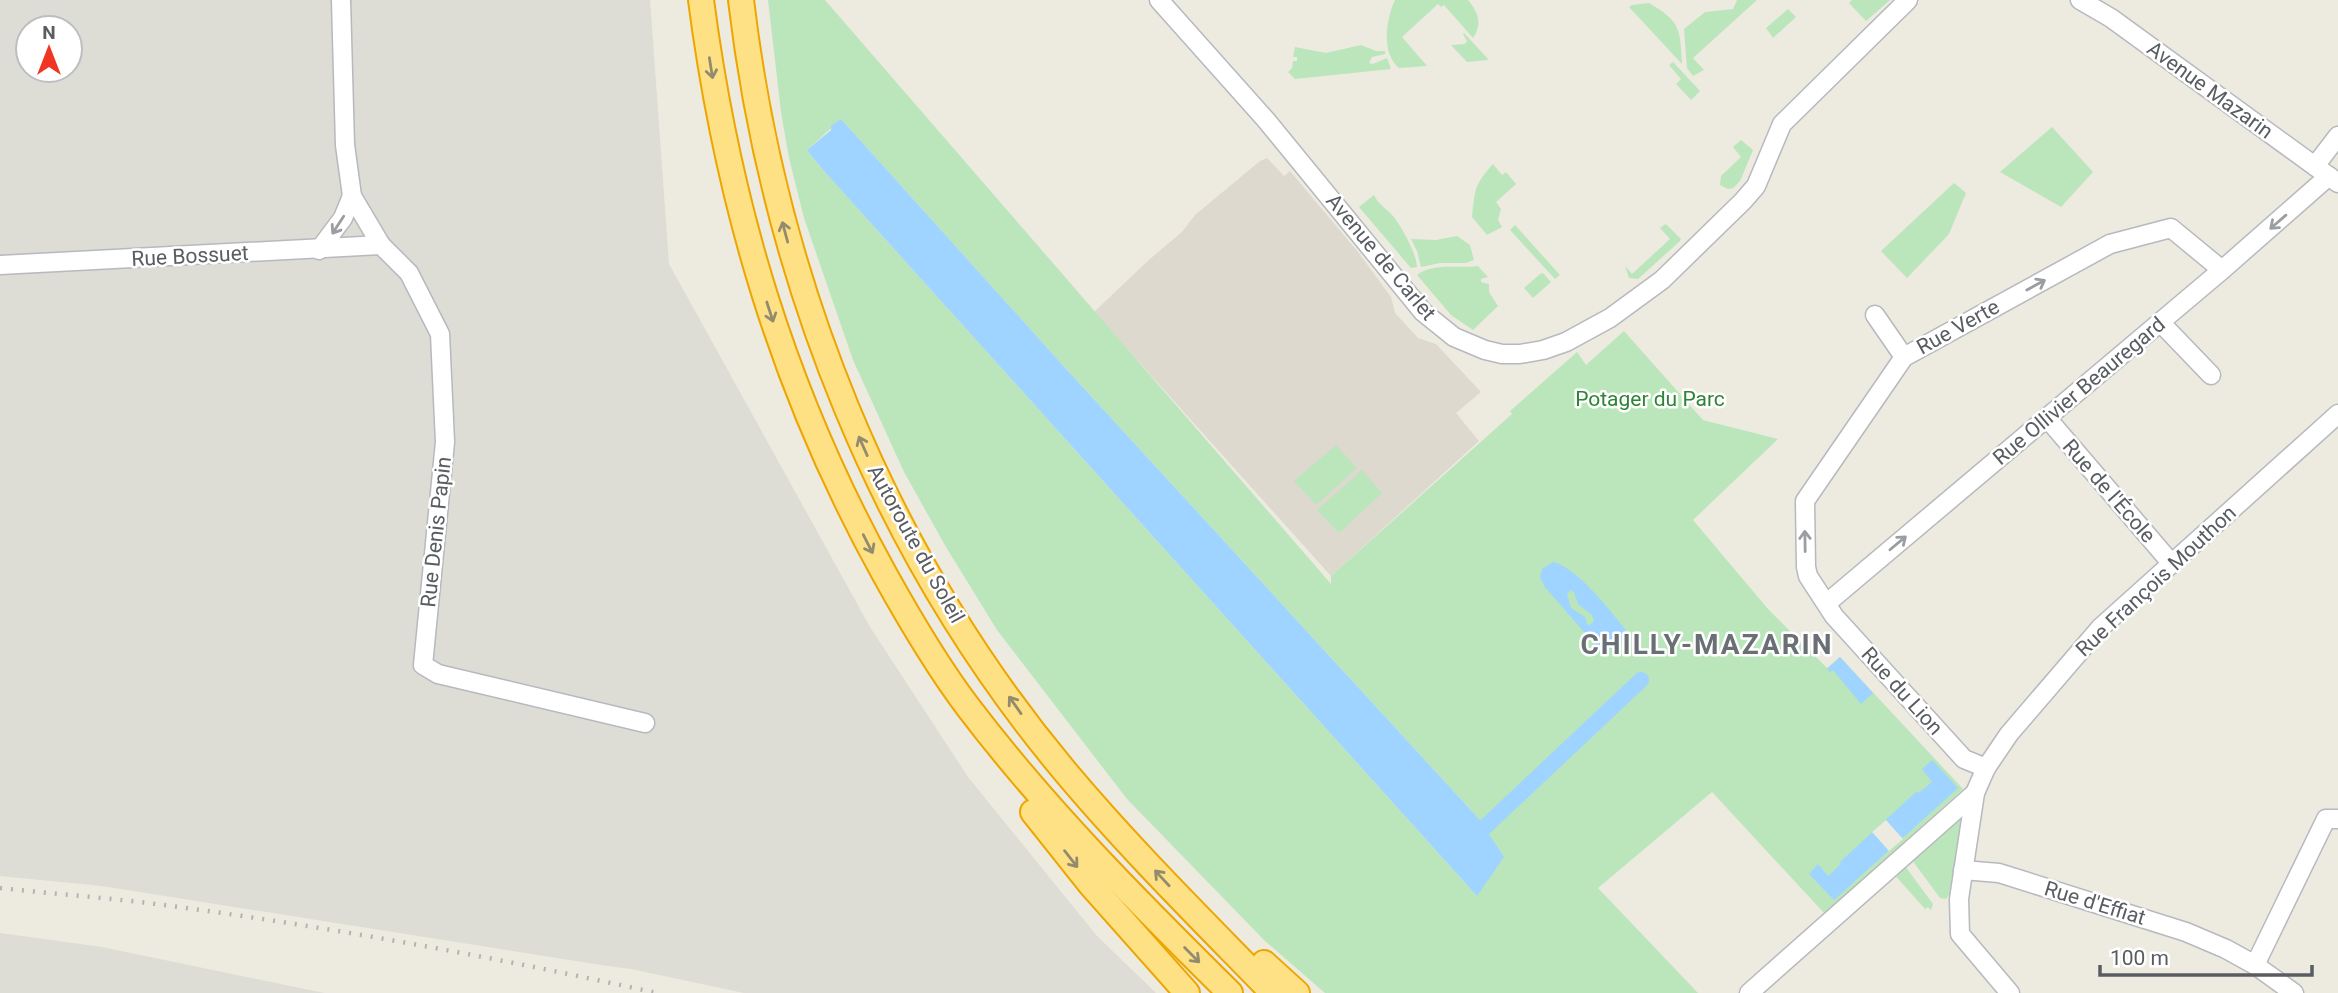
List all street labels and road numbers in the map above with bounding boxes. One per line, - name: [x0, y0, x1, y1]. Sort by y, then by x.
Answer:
- street label: Avenue Mazarin: [2143, 36, 2277, 144]
- street label: Avenue de Carlet: [1321, 189, 1441, 325]
- street label: Rue Bossuet: [131, 241, 249, 271]
- street label: Rue Verte: [1913, 295, 2003, 359]
- street label: Rue Ollivier Beauregard: [1988, 312, 2170, 470]
- street label: Rue de l'École: [2058, 435, 2160, 547]
- street label: Rue Denis Papin: [416, 455, 456, 609]
- street label: Autoroute du Soleil: [863, 461, 969, 627]
- street label: Rue François Mouthon: [2071, 501, 2241, 661]
- street label: Rue du Lion: [1856, 642, 1948, 740]
- street label: Rue d'Effiat: [2042, 876, 2149, 930]

